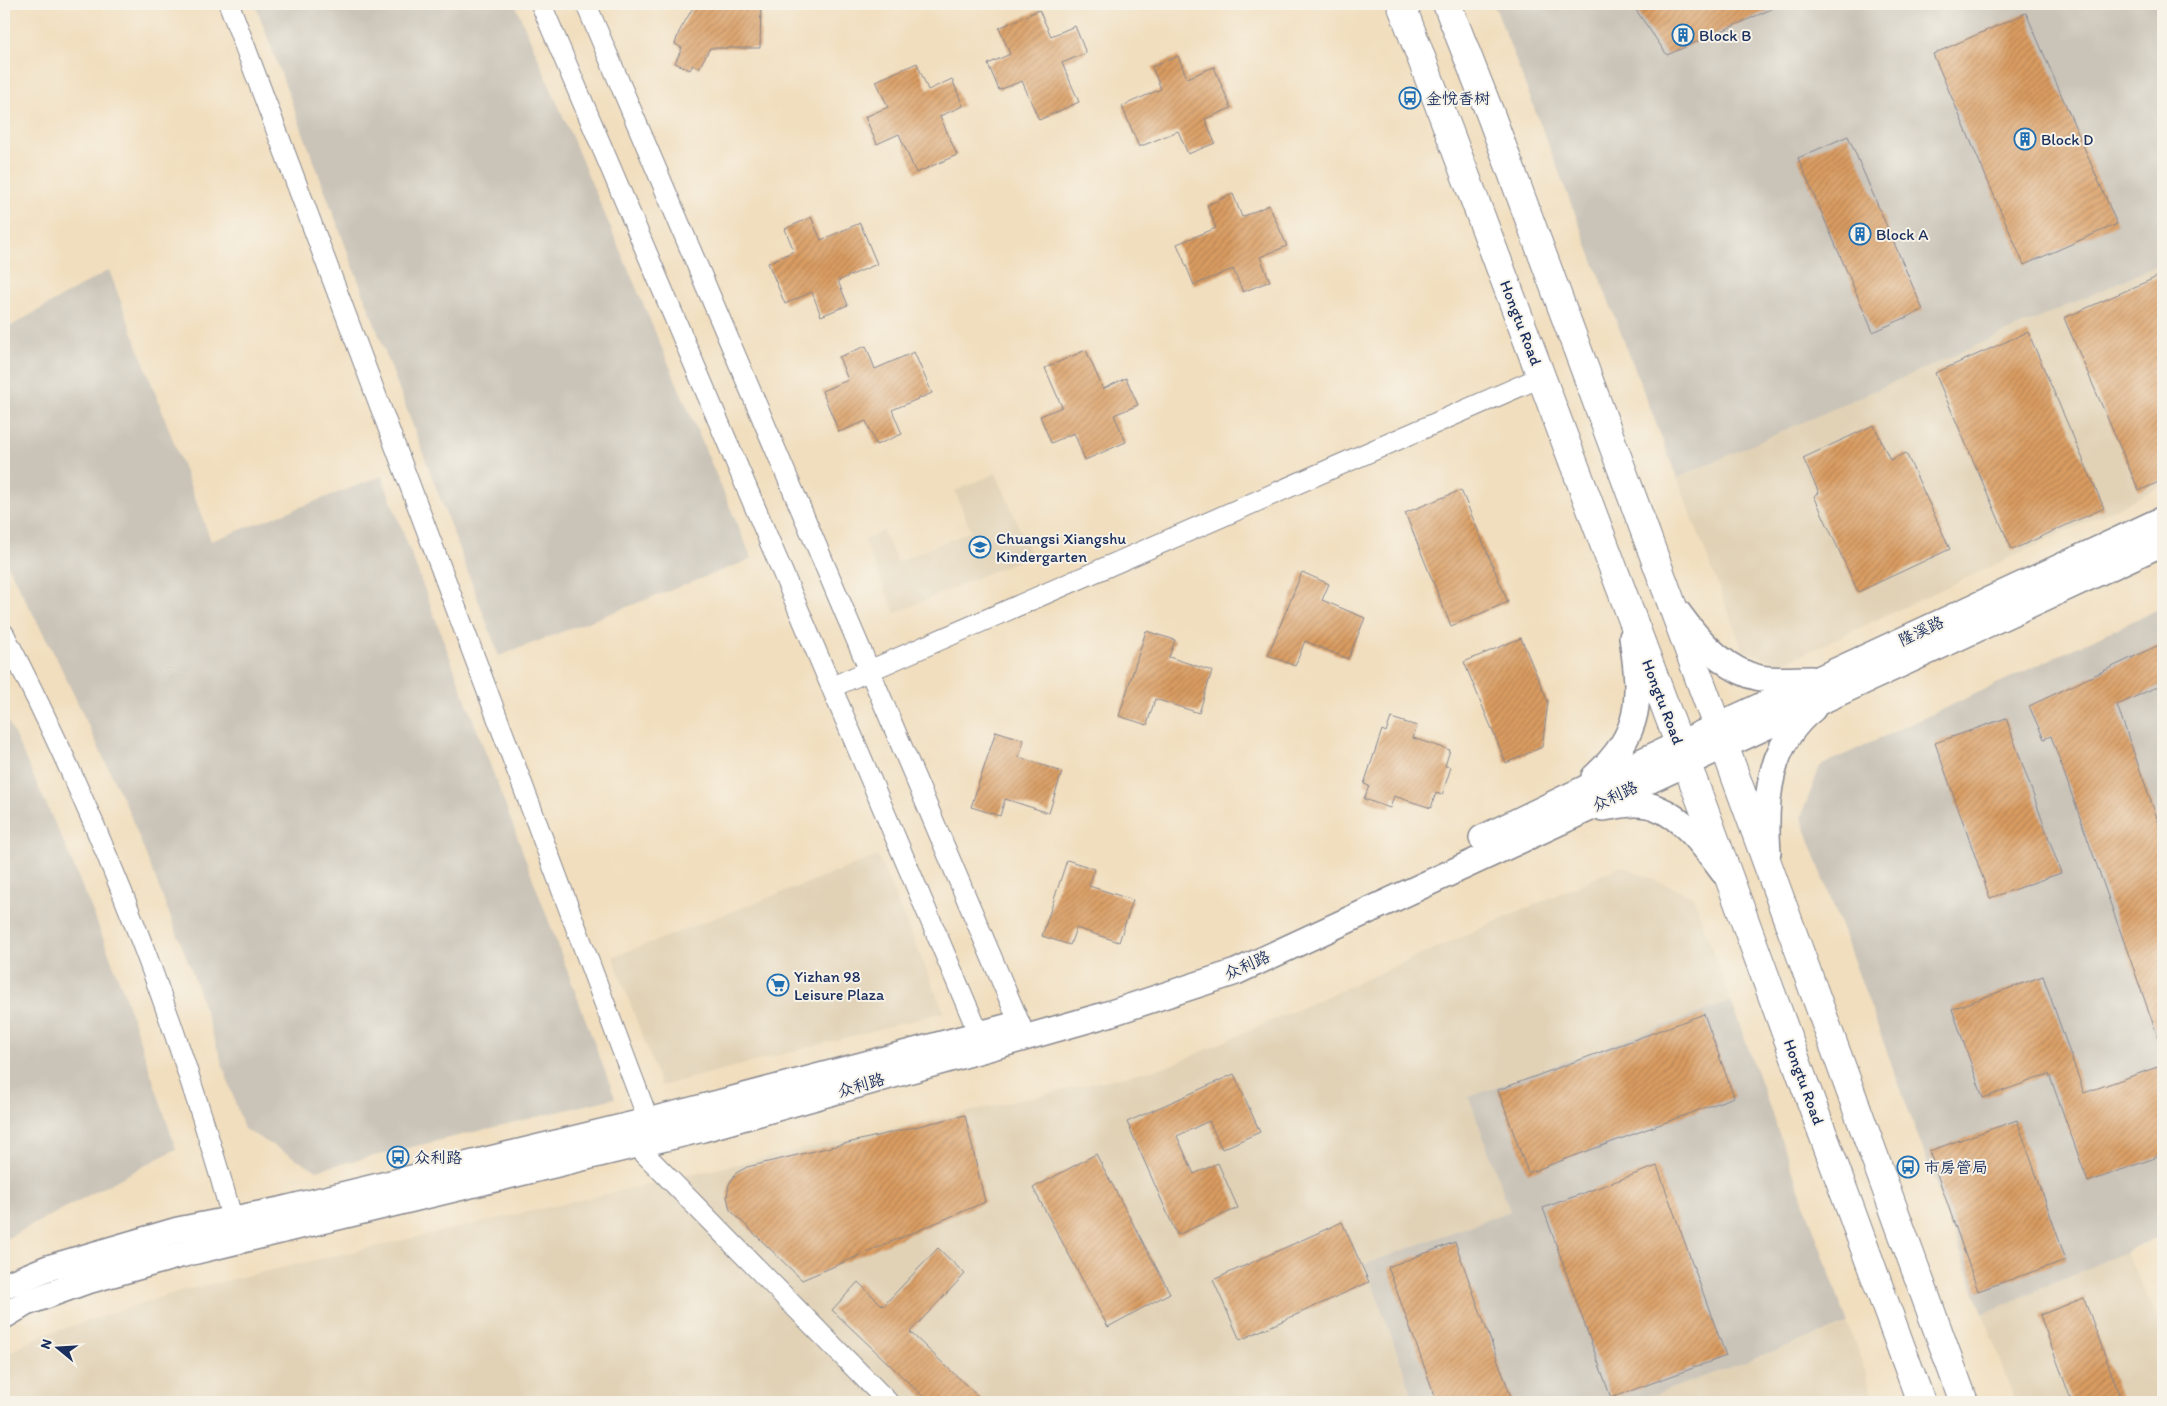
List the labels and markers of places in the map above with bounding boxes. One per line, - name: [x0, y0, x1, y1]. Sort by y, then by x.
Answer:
- building icon: Block B: [1671, 23, 1695, 47]
- place label: Block B: [1699, 26, 1751, 45]
- bus stop icon: 金悦香树: [1398, 86, 1422, 110]
- place label: 金悦香树: [1426, 89, 1490, 108]
- building icon: Block D: [2013, 127, 2037, 151]
- place label: Block D: [2041, 130, 2093, 149]
- building icon: Block A: [1848, 222, 1872, 246]
- place label: Block A: [1876, 225, 1928, 244]
- place label: Chuangsi Xiangshu Kindergarten: [996, 529, 1126, 566]
- school or university icon: Chuangsi Xiangshu Kindergarten: [968, 535, 992, 559]
- place label: Yizhan 98 Leisure Plaza: [794, 967, 885, 1004]
- supermarket icon: Yizhan 98 Leisure Plaza: [766, 973, 790, 997]
- bus stop icon: 众利路: [386, 1145, 410, 1169]
- place label: 众利路: [414, 1148, 462, 1167]
- bus stop icon: 市房管局: [1896, 1155, 1920, 1179]
- place label: 市房管局: [1924, 1158, 1988, 1177]

